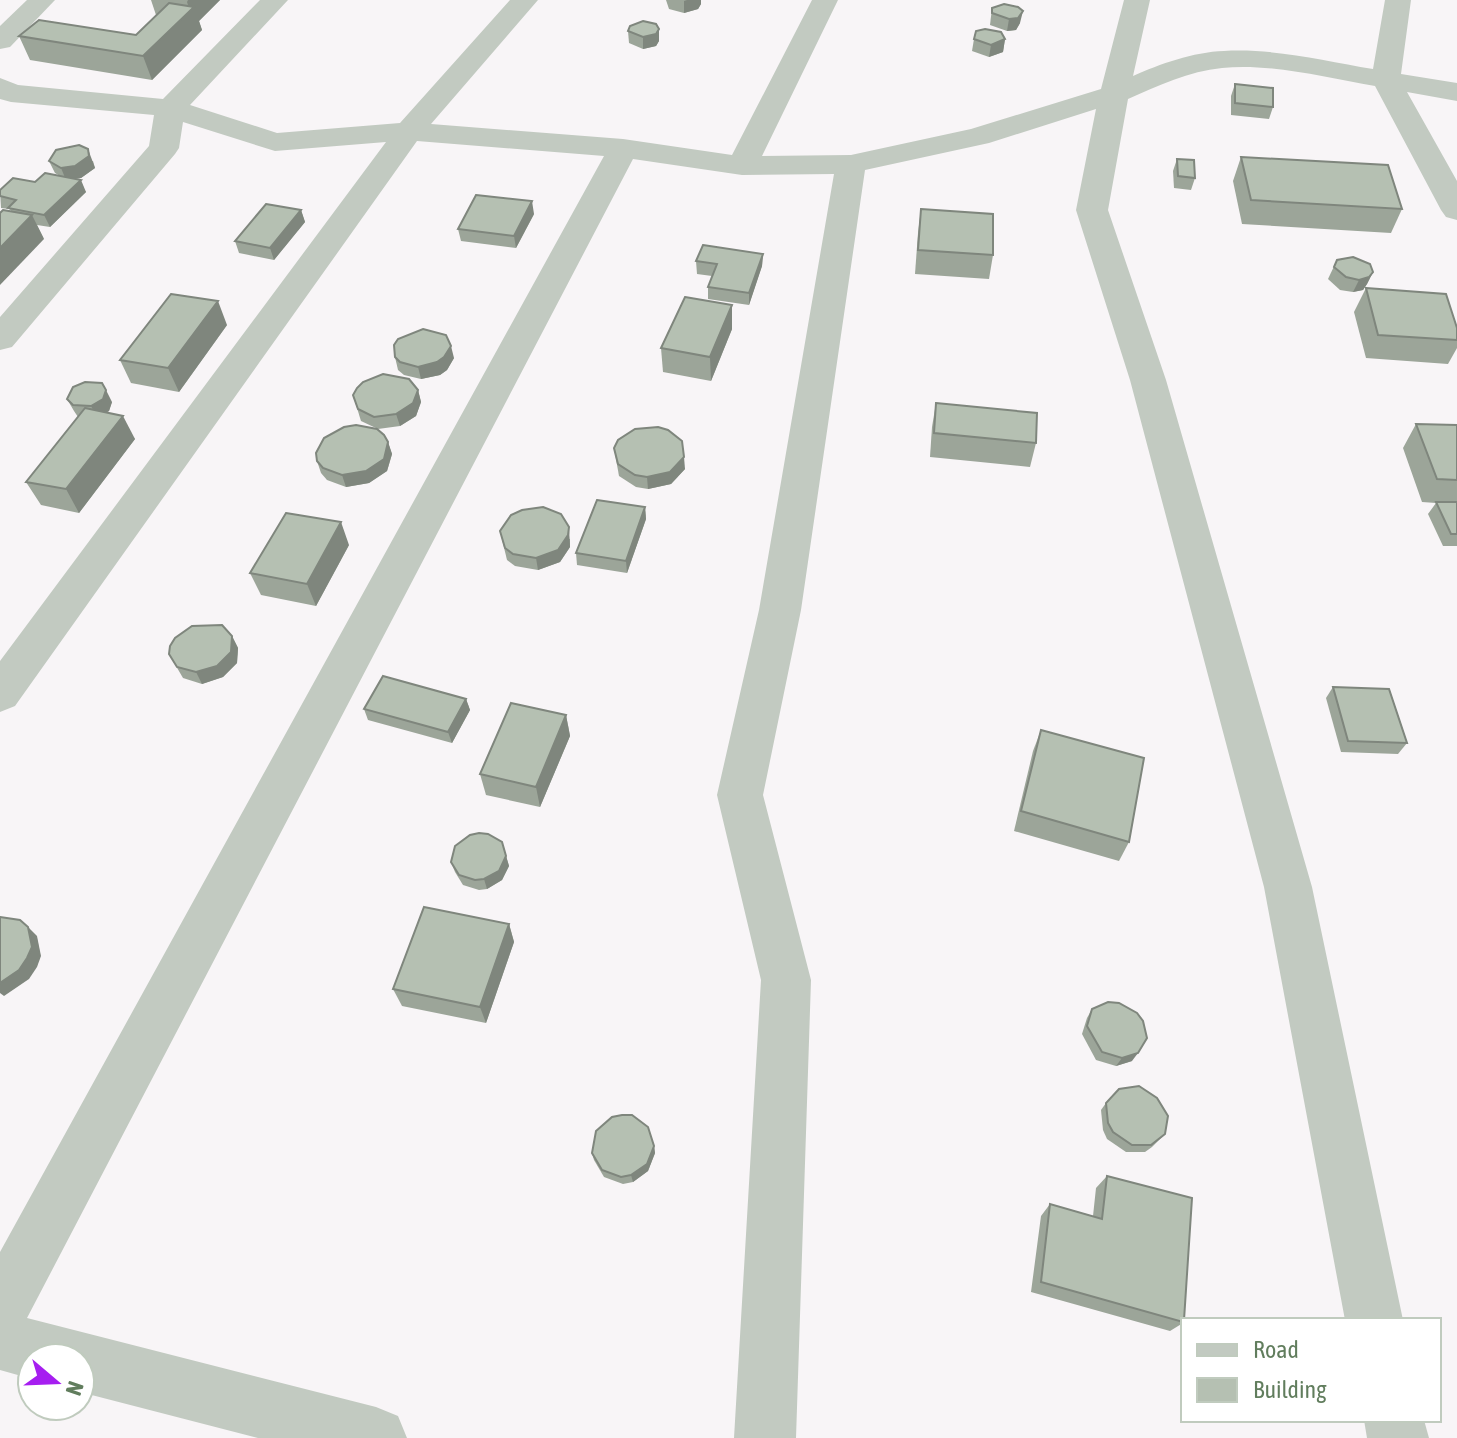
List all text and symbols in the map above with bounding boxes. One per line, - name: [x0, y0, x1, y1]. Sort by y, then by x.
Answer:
- legend: [1181, 1318, 1441, 1422]
- text: Road: [1253, 1336, 1299, 1363]
- north arrow: [16, 1342, 96, 1422]
- text: Building: [1253, 1376, 1327, 1403]
- text: N: [61, 1378, 89, 1399]

